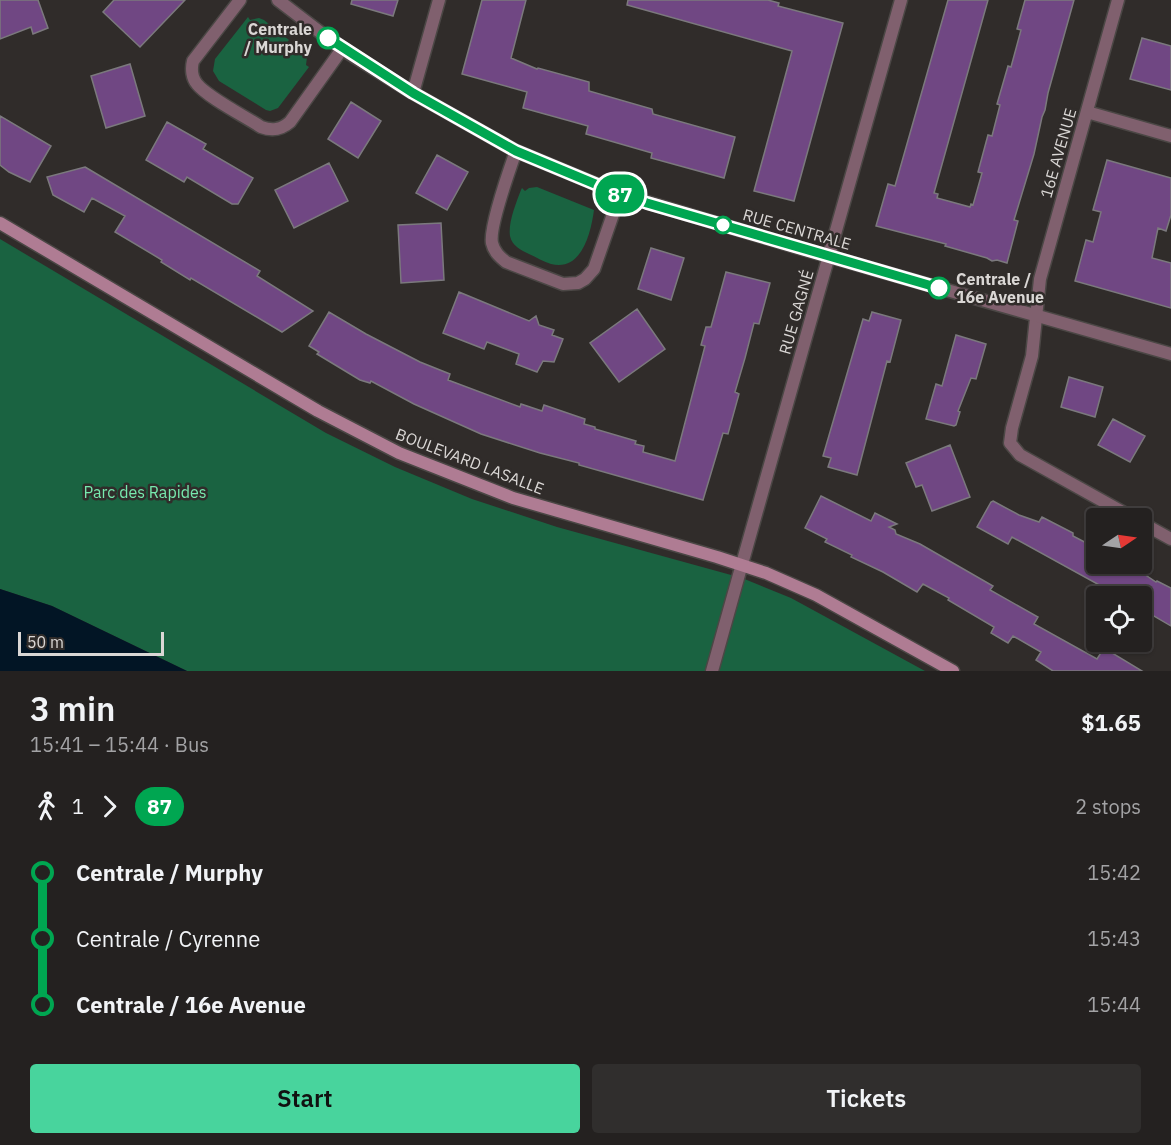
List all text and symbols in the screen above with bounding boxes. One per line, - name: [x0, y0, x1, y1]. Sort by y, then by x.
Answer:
- place label: Centrale / Murphy: [244, 19, 312, 57]
- marker: Centrale / Murphy: [317, 27, 339, 49]
- street label: 16E AVENUE: [1036, 106, 1080, 200]
- line badge: 87: [593, 174, 647, 214]
- text: 87: [607, 180, 633, 208]
- street label: RUE CENTRALE: [741, 204, 853, 254]
- unlabelled marker: [714, 216, 732, 234]
- street label: RUE GAGNÉ: [773, 267, 818, 357]
- place label: Centrale / 16e Avenue: [956, 269, 1044, 307]
- marker: Centrale / 16e Avenue: [928, 277, 950, 299]
- street label: BOULEVARD LASALLE: [393, 423, 547, 499]
- park label: Parc des Rapides: [83, 482, 207, 502]
- north arrow: [1086, 508, 1152, 574]
- map controls: [1086, 508, 1152, 652]
- button: locate: [1086, 586, 1152, 652]
- scale bar: [18, 629, 164, 656]
- text: 50 m: [27, 632, 64, 652]
- text: 3 min: [30, 687, 115, 730]
- text: $1.65: [1081, 708, 1141, 737]
- text: 15:41 – 15:44 · Bus: [30, 731, 209, 758]
- icon: walk: [30, 790, 63, 823]
- icon: forward: [93, 790, 126, 823]
- text: 87: [147, 792, 172, 820]
- text: 1: [72, 793, 84, 820]
- text: 2 stops: [1075, 793, 1141, 820]
- text: Centrale / Murphy: [76, 858, 263, 887]
- text: 15:42: [1087, 859, 1141, 886]
- text: Centrale / Cyrenne: [76, 924, 260, 953]
- text: 15:43: [1087, 925, 1141, 952]
- text: Centrale / 16e Avenue: [76, 990, 306, 1019]
- text: 15:44: [1087, 991, 1141, 1018]
- button: Start: [30, 1064, 580, 1133]
- button: Tickets: [592, 1064, 1141, 1133]

